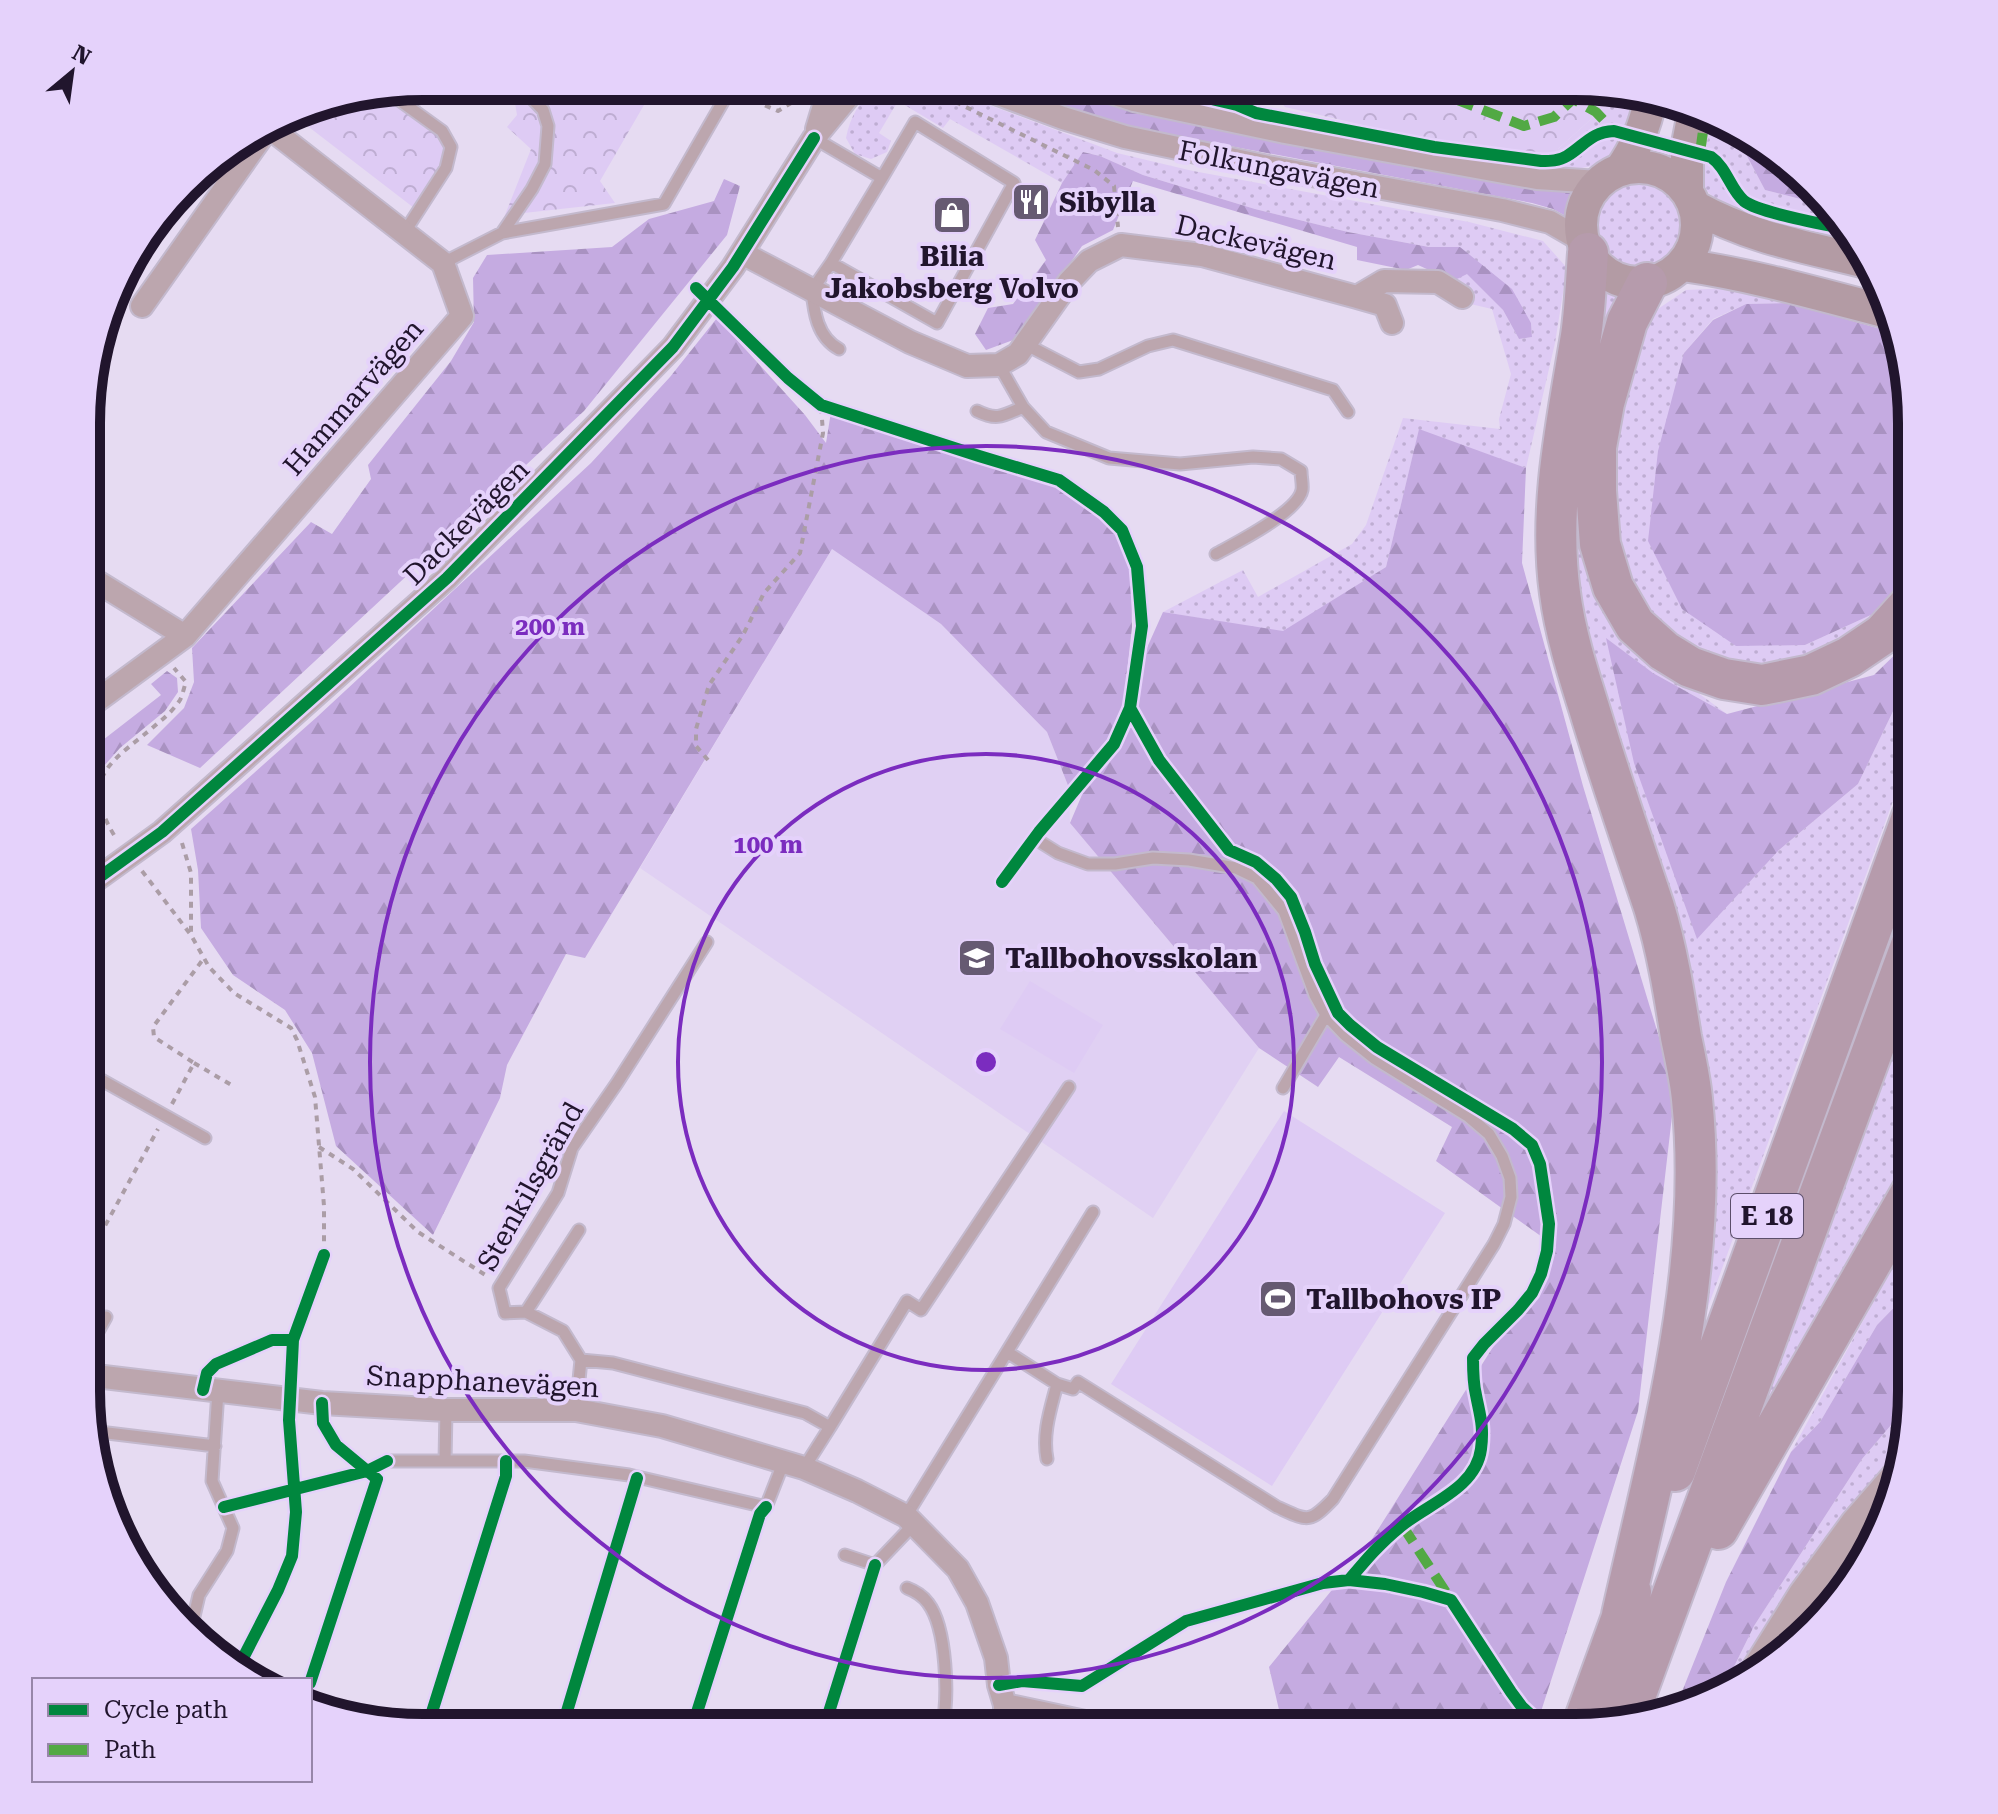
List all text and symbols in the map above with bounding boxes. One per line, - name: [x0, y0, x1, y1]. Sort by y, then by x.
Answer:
- north arrow: [32, 32, 112, 112]
- text: N: [68, 40, 95, 70]
- street label: Folkungavägen: [1176, 134, 1382, 205]
- restaurant icon: Sibylla: [1010, 181, 1052, 223]
- place label: Sibylla: [1059, 186, 1156, 219]
- shop icon: Bilia Jakobsberg Volvo: [931, 194, 973, 236]
- street label: Dackevägen: [1172, 208, 1339, 277]
- place label: Bilia Jakobsberg Volvo: [825, 240, 1079, 305]
- street label: Hammarvägen: [277, 313, 430, 482]
- street label: Dackevägen: [397, 453, 536, 592]
- text: 200 m: [515, 613, 585, 641]
- text: 100 m: [733, 831, 803, 859]
- school or university icon: Tallbohovsskolan: [956, 937, 998, 979]
- place label: Tallbohovsskolan: [1005, 942, 1258, 975]
- centre of rings: [972, 1048, 1000, 1076]
- street label: Stenkilsgränd: [471, 1096, 590, 1276]
- road number: E 18: [1731, 1194, 1803, 1238]
- sports icon: Tallbohovs IP: [1257, 1278, 1299, 1320]
- place label: Tallbohovs IP: [1306, 1283, 1501, 1316]
- street label: Snapphanevägen: [366, 1359, 600, 1404]
- legend: [32, 1678, 312, 1782]
- text: Cycle path: [104, 1696, 228, 1724]
- text: Path: [104, 1736, 156, 1764]

